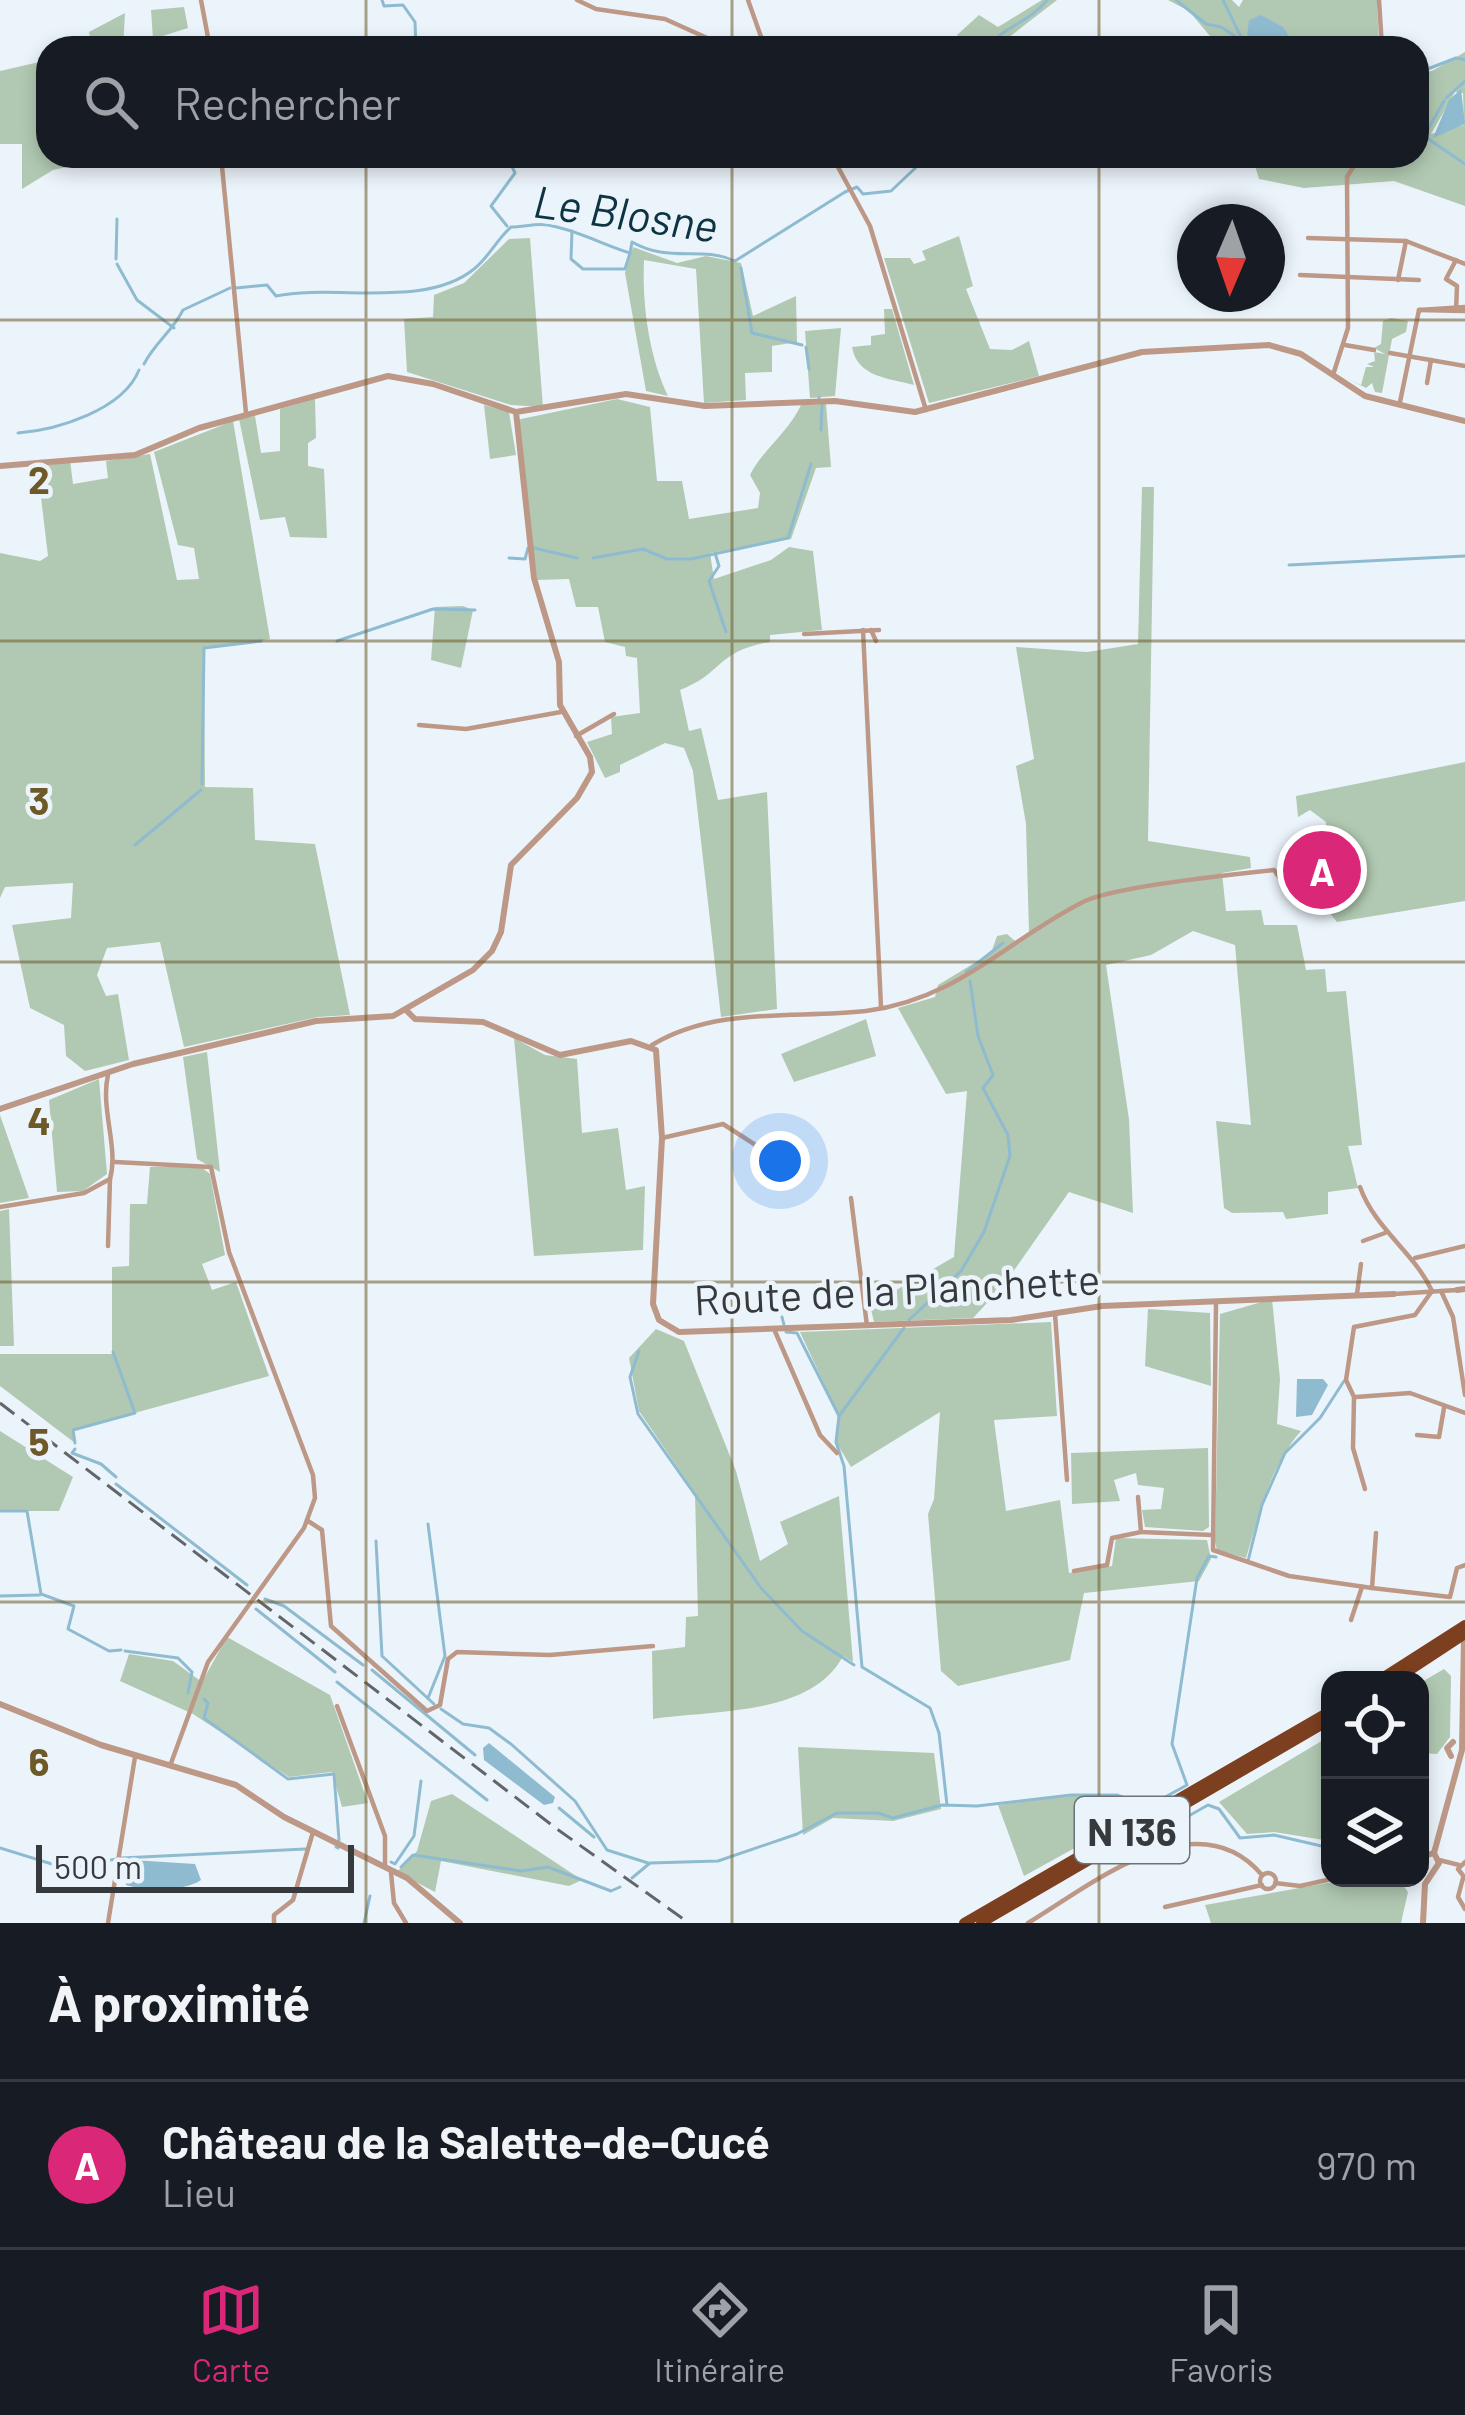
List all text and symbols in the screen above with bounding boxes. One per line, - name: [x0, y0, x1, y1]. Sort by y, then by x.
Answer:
- search box: [36, 36, 1429, 168]
- icon: search: [78, 69, 144, 135]
- text: Rechercher: [174, 75, 401, 129]
- water label: Le Blosne: [530, 172, 722, 252]
- north arrow: [1177, 204, 1285, 312]
- text: 2: [28, 455, 50, 502]
- text: 3: [28, 776, 50, 823]
- pin: A: [1283, 825, 1361, 915]
- text: 4: [27, 1096, 51, 1143]
- your location: [750, 1131, 810, 1191]
- street label: Route de la Planchette: [693, 1252, 1101, 1324]
- text: 5: [28, 1417, 50, 1464]
- map controls: [1321, 1671, 1429, 1887]
- button: locate: [1321, 1671, 1429, 1779]
- text: 6: [29, 1737, 49, 1784]
- button: layers: [1321, 1779, 1429, 1887]
- road number: N 136: [1075, 1797, 1189, 1863]
- scale bar: [36, 1839, 354, 1892]
- text: 500 m: [54, 1846, 142, 1886]
- text: À proximité: [48, 1971, 310, 2032]
- text: Château de la Salette-de-Cucé: [162, 2114, 770, 2168]
- text: A: [74, 2141, 100, 2188]
- text: 970 m: [1316, 2141, 1417, 2188]
- text: Lieu: [162, 2168, 236, 2215]
- tab: Carte: [192, 2277, 270, 2389]
- tab: Itinéraire: [654, 2277, 785, 2389]
- tab: Favoris: [1169, 2277, 1273, 2389]

